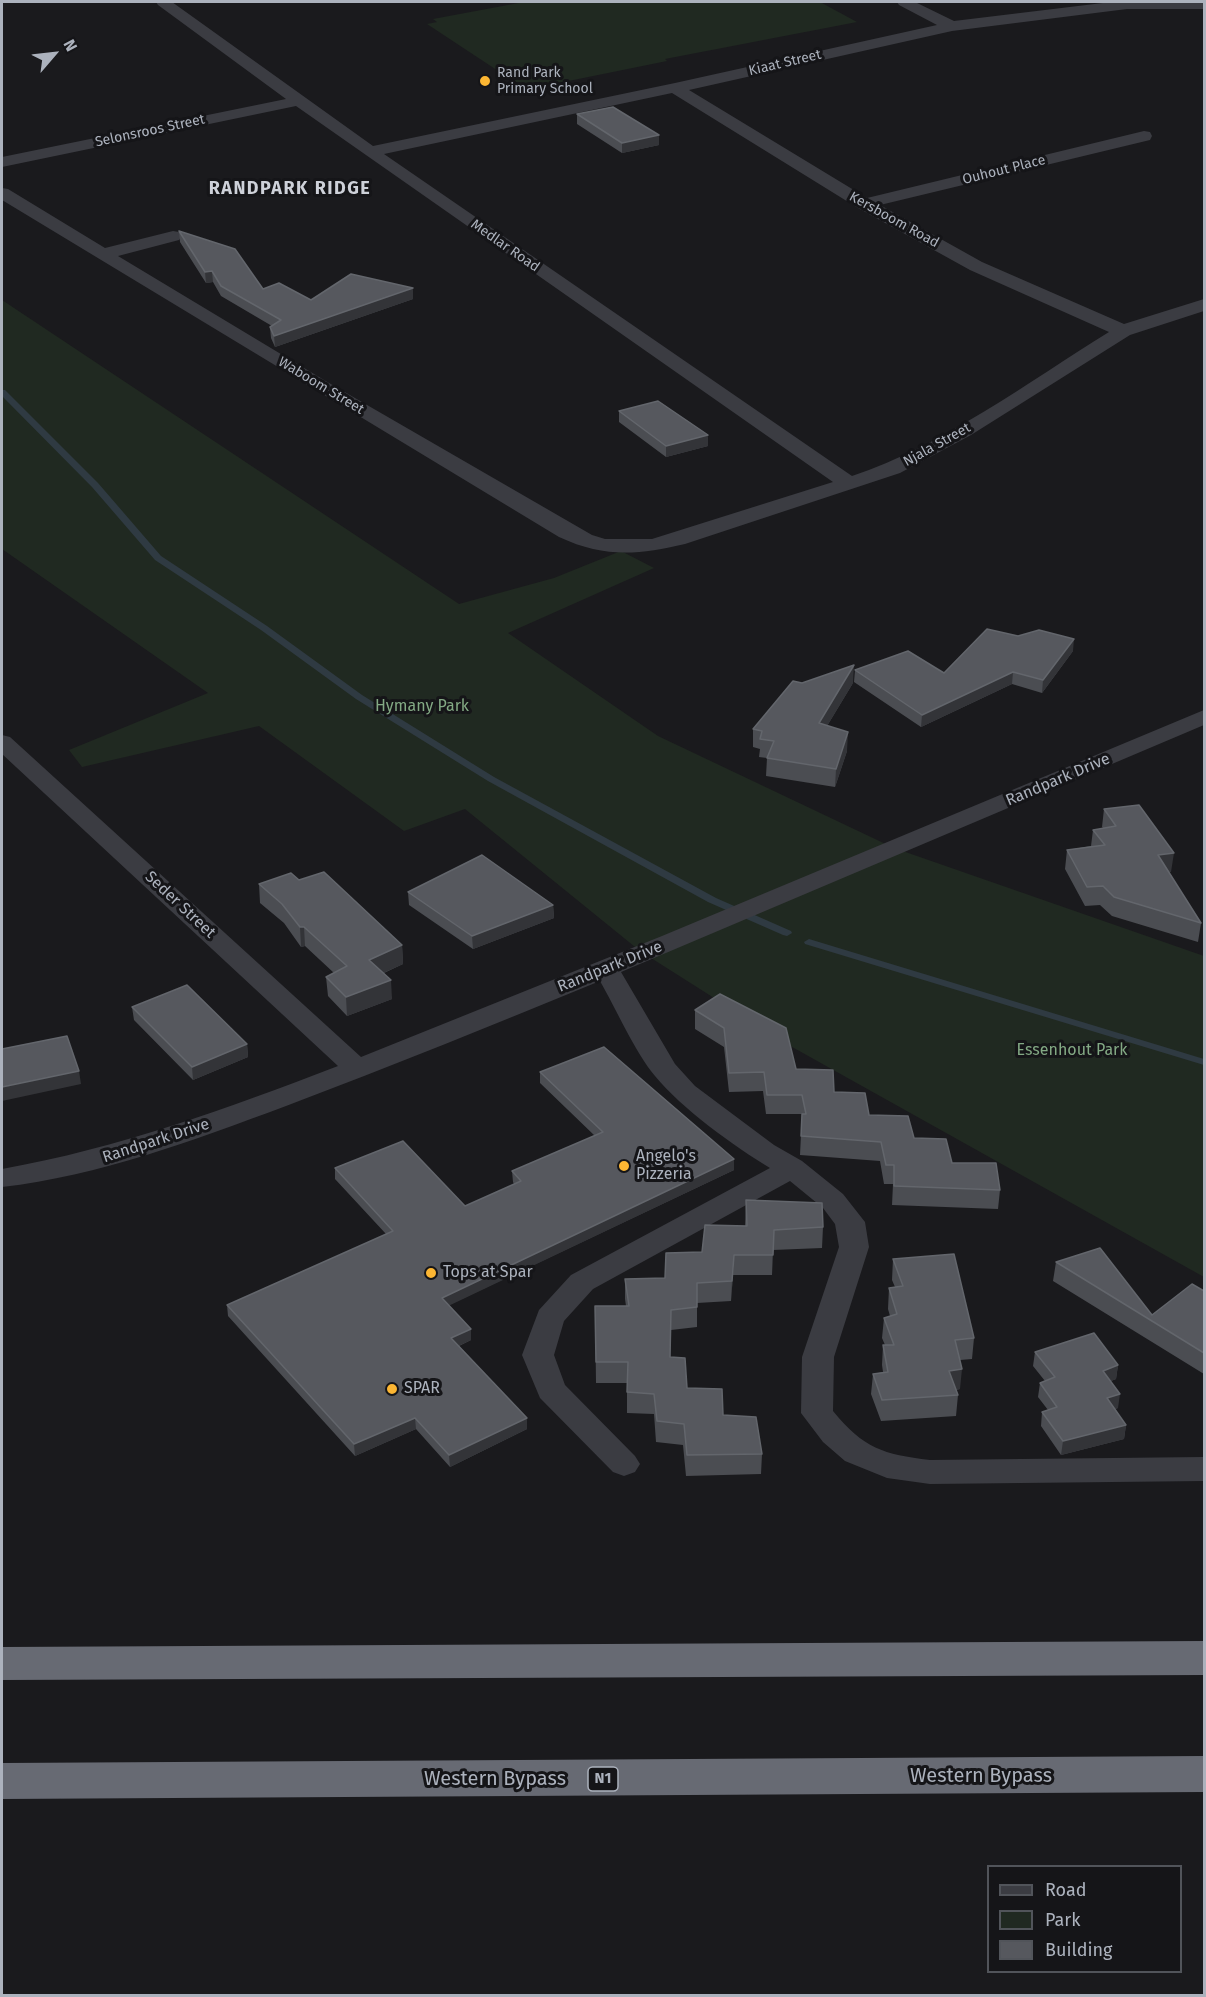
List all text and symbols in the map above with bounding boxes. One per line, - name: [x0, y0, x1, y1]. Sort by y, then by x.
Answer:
- north arrow: [24, 24, 84, 84]
- text: N: [59, 36, 81, 54]
- street label: Kiaat Street: [747, 46, 823, 80]
- place label: Rand Park Primary School: [497, 65, 593, 98]
- marker: Rand Park Primary School: [478, 74, 492, 88]
- street label: Selonsroos Street: [94, 111, 206, 151]
- street label: Ouhout Place: [961, 152, 1047, 188]
- district label: RANDPARK RIDGE: [209, 178, 371, 200]
- street label: Kersboom Road: [846, 188, 942, 252]
- street label: Medlar Road: [467, 216, 543, 276]
- street label: Waboom Street: [275, 354, 367, 418]
- street label: Njala Street: [900, 420, 974, 470]
- park label: Hymany Park: [375, 697, 469, 717]
- street label: Randpark Drive: [1003, 749, 1113, 811]
- street label: Seder Street: [141, 867, 219, 943]
- street label: Randpark Drive: [555, 937, 665, 997]
- park label: Essenhout Park: [1017, 1041, 1127, 1061]
- street label: Randpark Drive: [100, 1115, 212, 1167]
- place label: Angelo's Pizzeria: [636, 1147, 696, 1185]
- marker: Angelo's Pizzeria: [617, 1159, 631, 1173]
- place label: Tops at Spar: [443, 1263, 533, 1283]
- marker: Tops at Spar: [424, 1266, 438, 1280]
- place label: SPAR: [404, 1379, 440, 1399]
- marker: SPAR: [385, 1382, 399, 1396]
- street label: Western Bypass: [910, 1764, 1052, 1788]
- street label: Western Bypass: [424, 1767, 566, 1791]
- road number: N1: [588, 1767, 618, 1791]
- legend: [987, 1865, 1182, 1973]
- text: Road: [1045, 1879, 1087, 1901]
- text: Park: [1045, 1909, 1080, 1931]
- text: Building: [1045, 1939, 1112, 1961]

